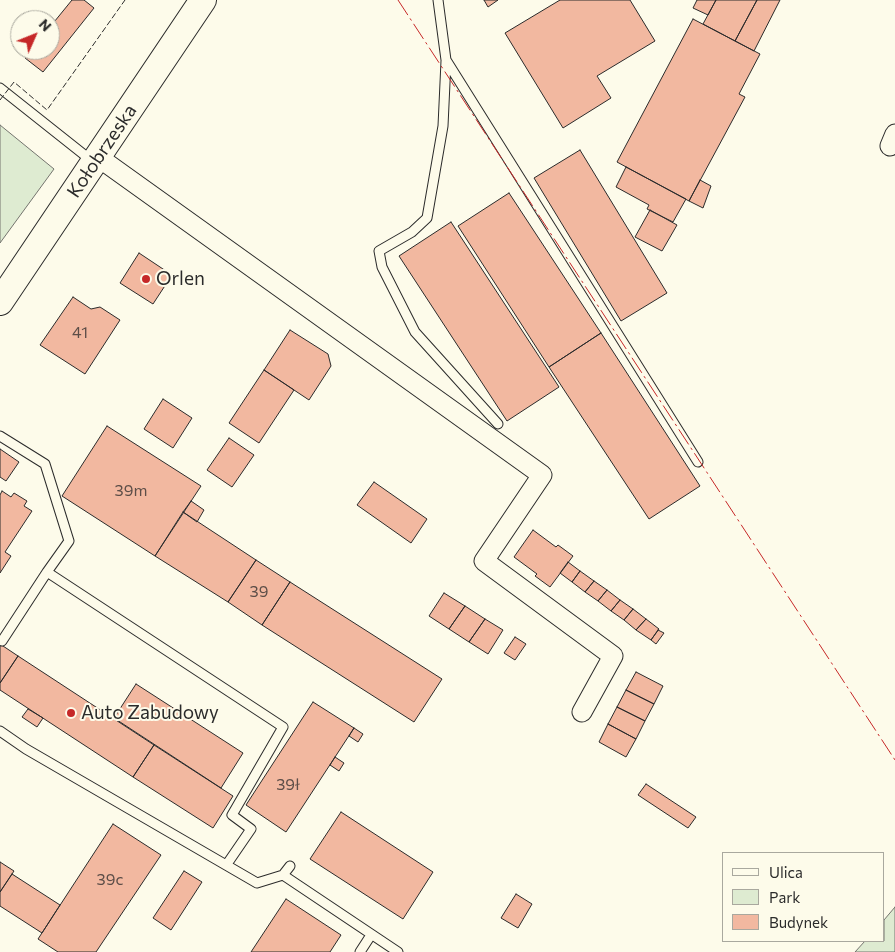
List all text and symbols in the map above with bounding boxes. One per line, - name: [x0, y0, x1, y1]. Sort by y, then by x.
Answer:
- north arrow: [10, 10, 60, 60]
- text: N: [36, 15, 55, 35]
- street label: Kołobrzeska: [62, 100, 142, 202]
- place label: Orlen: [156, 268, 205, 290]
- marker: Orlen: [140, 273, 152, 285]
- house number: 41: [72, 323, 88, 343]
- house number: 39m: [115, 481, 147, 501]
- house number: 39: [250, 582, 268, 602]
- place label: Auto Zabudowy: [81, 702, 219, 724]
- marker: Auto Zabudowy: [65, 707, 77, 719]
- house number: 39ł: [276, 775, 300, 795]
- legend: [722, 852, 885, 942]
- text: Ulica: [769, 863, 803, 881]
- house number: 39c: [97, 870, 123, 890]
- text: Park: [769, 888, 800, 906]
- text: Budynek: [769, 913, 828, 931]

